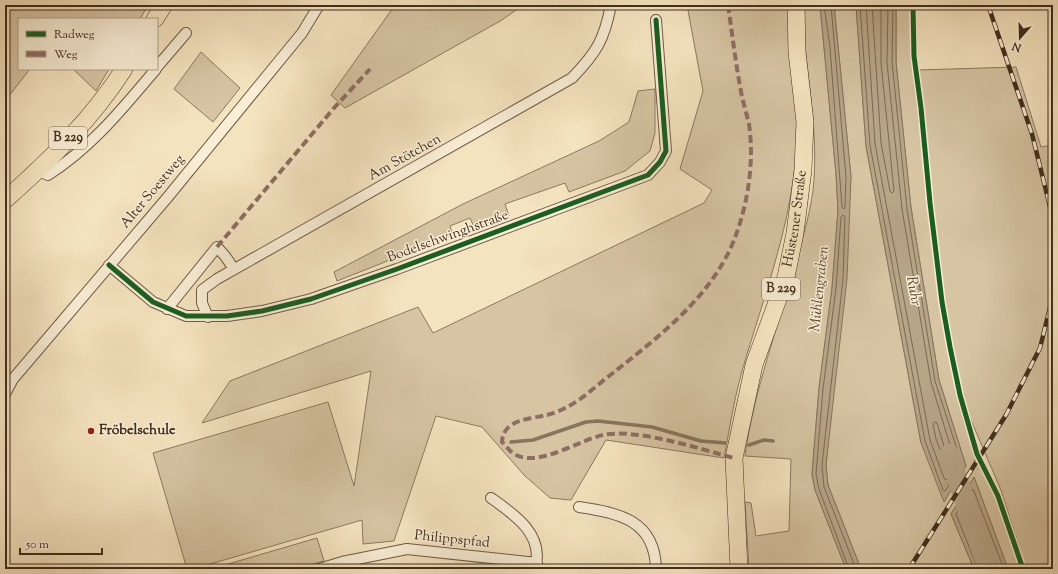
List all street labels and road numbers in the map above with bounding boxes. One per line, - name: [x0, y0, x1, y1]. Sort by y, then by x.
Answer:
- road number: B 229: [49, 127, 87, 149]
- street label: Am Stötchen: [365, 130, 445, 186]
- street label: Alter Soestweg: [116, 151, 190, 233]
- street label: Hüstener Straße: [778, 169, 813, 269]
- street label: Bodelschwinghstraße: [384, 206, 512, 268]
- road number: B 229: [762, 278, 800, 300]
- street label: Philippspfad: [413, 526, 491, 554]

